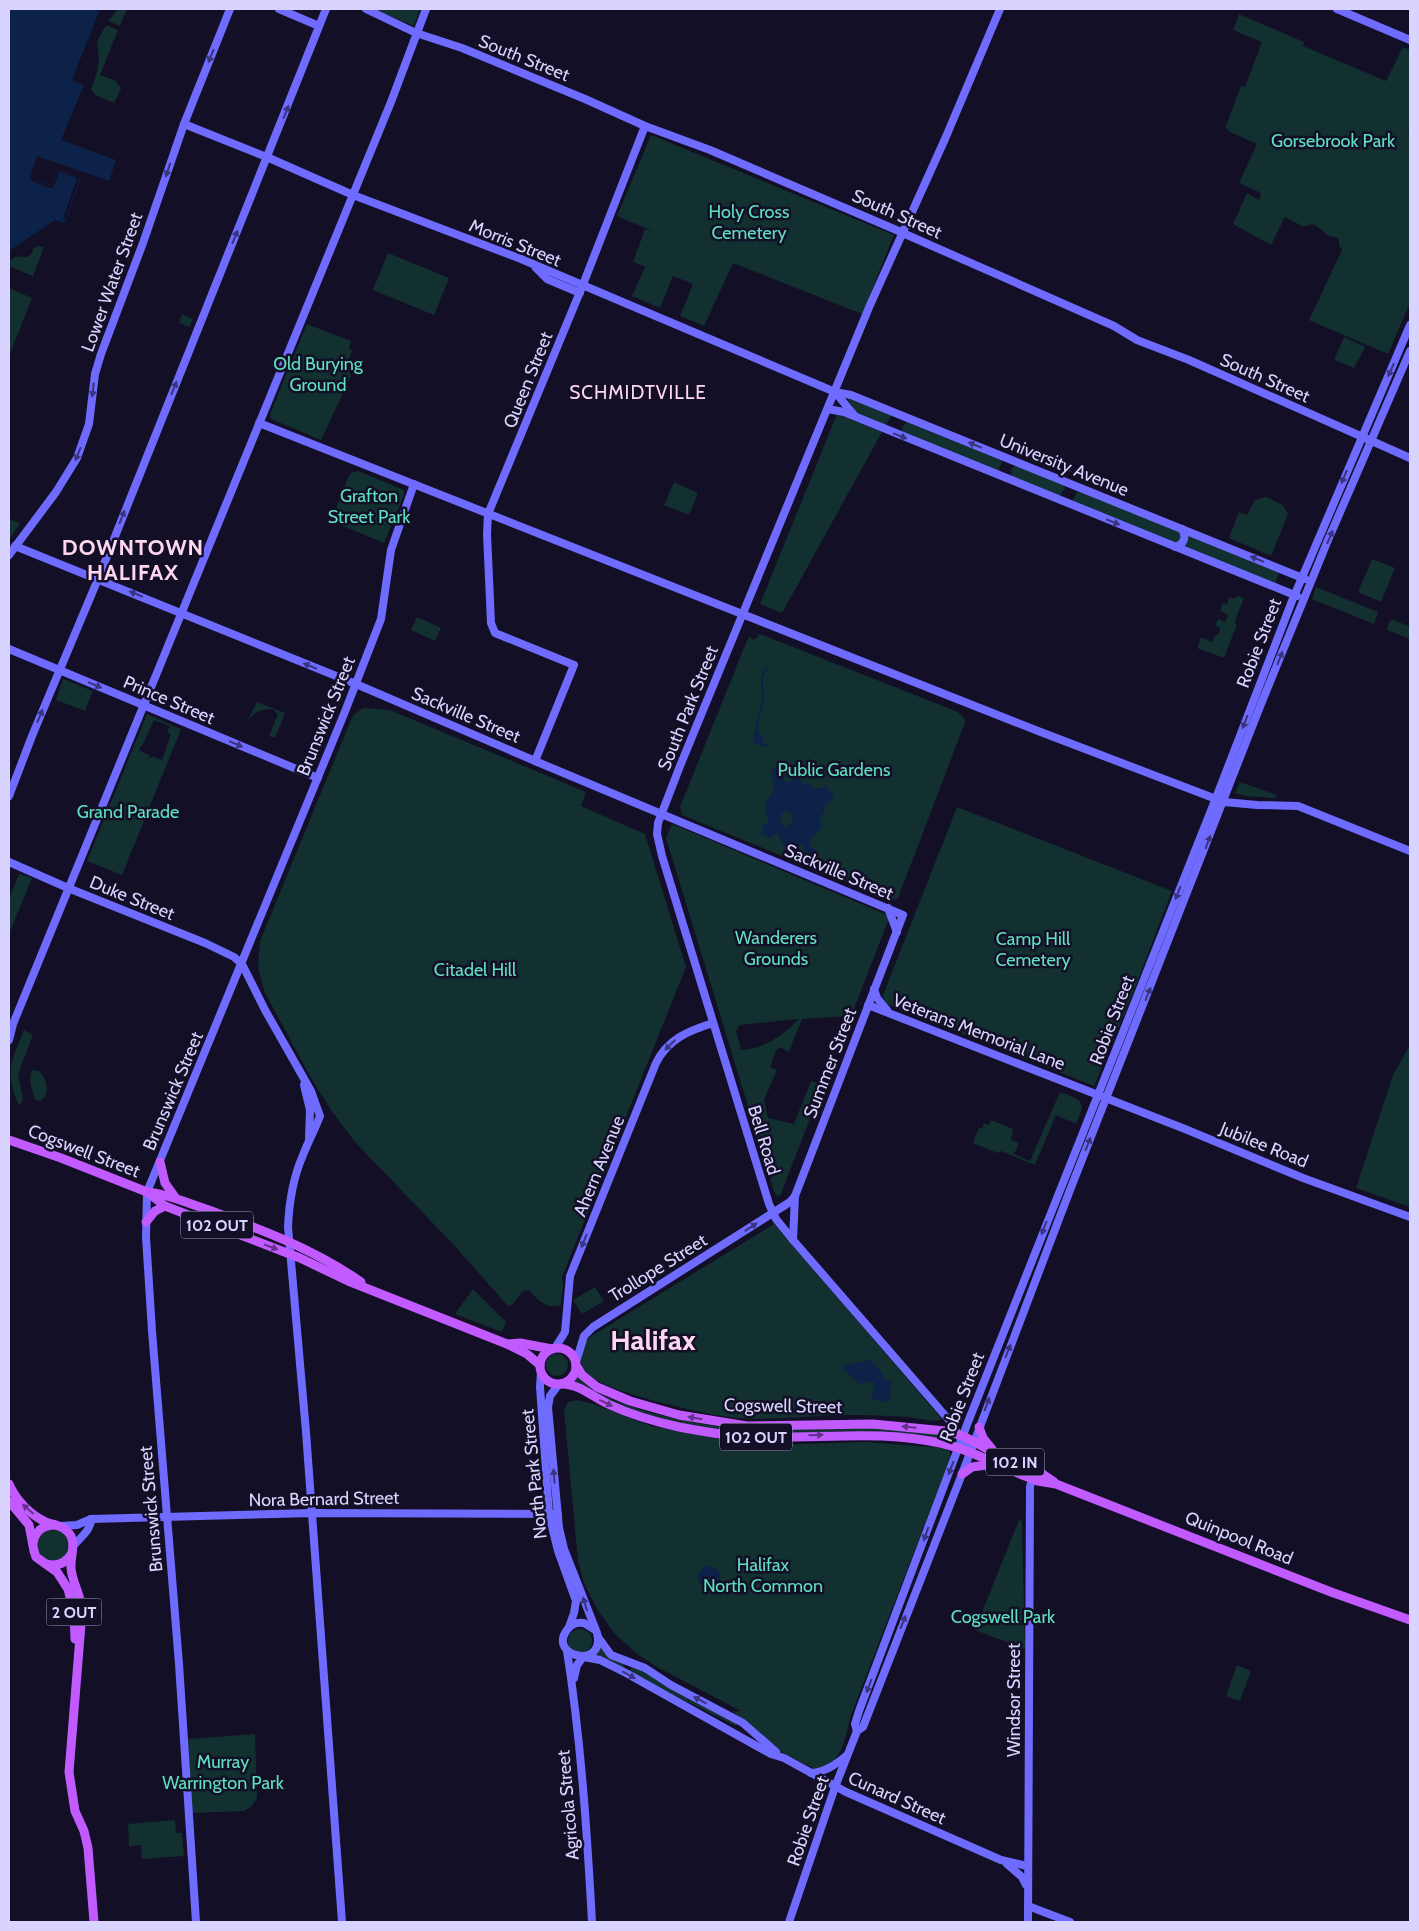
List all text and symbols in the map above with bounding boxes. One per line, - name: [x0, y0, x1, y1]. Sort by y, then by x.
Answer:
- street label: South Street: [475, 30, 573, 86]
- one-way arrow: [207, 49, 215, 63]
- one-way arrow: [283, 105, 290, 120]
- park label: Gorsebrook Park: [1271, 130, 1396, 152]
- one-way arrow: [164, 163, 172, 178]
- street label: South Street: [849, 184, 945, 244]
- park label: Holy Cross Cemetery: [709, 201, 789, 244]
- street label: Lower Water Street: [77, 209, 147, 355]
- street label: Morris Street: [466, 215, 564, 271]
- one-way arrow: [231, 229, 239, 244]
- street label: Queen Street: [499, 329, 557, 431]
- street label: South Street: [1217, 348, 1313, 408]
- park label: Old Burying Ground: [273, 353, 364, 396]
- one-way arrow: [1386, 363, 1394, 377]
- one-way arrow: [171, 381, 179, 395]
- district label: SCHMIDTVILLE: [569, 381, 707, 404]
- one-way arrow: [89, 382, 97, 398]
- street label: University Avenue: [996, 429, 1132, 501]
- one-way arrow: [893, 432, 908, 440]
- one-way arrow: [967, 441, 982, 449]
- one-way arrow: [74, 446, 82, 461]
- one-way arrow: [1340, 470, 1348, 484]
- park label: Grafton Street Park: [328, 485, 411, 528]
- one-way arrow: [119, 510, 127, 525]
- one-way arrow: [1106, 518, 1121, 526]
- one-way arrow: [1326, 529, 1334, 544]
- district label: DOWNTOWN HALIFAX: [62, 534, 204, 586]
- one-way arrow: [1250, 555, 1264, 563]
- one-way arrow: [128, 590, 143, 598]
- street label: Robie Street: [1232, 595, 1286, 691]
- street label: South Park Street: [653, 642, 723, 774]
- one-way arrow: [1277, 651, 1284, 666]
- street label: Brunswick Street: [292, 653, 360, 779]
- one-way arrow: [302, 662, 317, 670]
- street label: Prince Street: [120, 671, 218, 729]
- one-way arrow: [88, 682, 102, 690]
- street label: Sackville Street: [408, 682, 524, 748]
- one-way arrow: [37, 709, 45, 723]
- one-way arrow: [1241, 715, 1249, 730]
- one-way arrow: [229, 741, 243, 749]
- park label: Public Gardens: [778, 759, 890, 781]
- park label: Grand Parade: [77, 801, 179, 823]
- one-way arrow: [1205, 835, 1212, 850]
- street label: Sackville Street: [781, 839, 897, 905]
- street label: Duke Street: [86, 871, 178, 925]
- one-way arrow: [1174, 885, 1182, 900]
- park label: Wanderers Grounds: [735, 927, 817, 970]
- park label: Camp Hill Cemetery: [995, 928, 1071, 971]
- park label: Citadel Hill: [434, 959, 517, 981]
- street label: Robie Street: [1085, 972, 1139, 1068]
- one-way arrow: [1145, 986, 1153, 1001]
- street label: Veterans Memorial Lane: [890, 989, 1068, 1075]
- street label: Summer Street: [799, 1005, 861, 1121]
- street label: Brunswick Street: [138, 1028, 208, 1154]
- one-way arrow: [664, 1038, 676, 1050]
- street label: Bell Road: [743, 1103, 785, 1177]
- street label: Ahern Avenue: [569, 1112, 629, 1220]
- street label: Jubilee Road: [1216, 1117, 1311, 1173]
- street label: Cogswell Street: [25, 1120, 143, 1182]
- one-way arrow: [1085, 1137, 1092, 1152]
- road number: 102 OUT: [181, 1212, 253, 1238]
- one-way arrow: [1040, 1221, 1048, 1236]
- one-way arrow: [744, 1222, 758, 1232]
- street label: Trollope Street: [605, 1229, 711, 1307]
- one-way arrow: [580, 1234, 588, 1248]
- one-way arrow: [264, 1243, 279, 1251]
- district label: Halifax: [610, 1323, 696, 1357]
- one-way arrow: [1004, 1343, 1012, 1358]
- street label: Robie Street: [935, 1349, 989, 1445]
- street label: Cogswell Street: [724, 1394, 842, 1418]
- one-way arrow: [984, 1397, 991, 1412]
- one-way arrow: [599, 1399, 613, 1407]
- street label: North Park Street: [516, 1408, 552, 1540]
- one-way arrow: [687, 1414, 703, 1422]
- one-way arrow: [901, 1423, 917, 1431]
- road number: 102 OUT: [720, 1424, 792, 1450]
- one-way arrow: [809, 1431, 825, 1439]
- street label: Brunswick Street: [135, 1445, 167, 1573]
- road number: 102 IN: [986, 1448, 1044, 1475]
- one-way arrow: [947, 1461, 955, 1476]
- one-way arrow: [550, 1468, 558, 1484]
- street label: Nora Bernard Street: [248, 1487, 400, 1511]
- one-way arrow: [22, 1504, 34, 1515]
- street label: Quinpool Road: [1182, 1506, 1296, 1570]
- one-way arrow: [922, 1526, 929, 1541]
- park label: Halifax North Common: [703, 1554, 823, 1597]
- one-way arrow: [581, 1596, 589, 1611]
- road number: 2 OUT: [46, 1598, 102, 1625]
- park label: Cogswell Park: [951, 1606, 1056, 1628]
- one-way arrow: [900, 1615, 907, 1630]
- street label: Windsor Street: [1003, 1643, 1025, 1757]
- one-way arrow: [622, 1671, 635, 1680]
- one-way arrow: [864, 1679, 872, 1693]
- one-way arrow: [693, 1696, 707, 1704]
- street label: Agricola Street: [552, 1749, 584, 1861]
- park label: Murray Warrington Park: [162, 1751, 285, 1794]
- street label: Cunard Street: [845, 1767, 949, 1829]
- street label: Robie Street: [782, 1773, 834, 1869]

